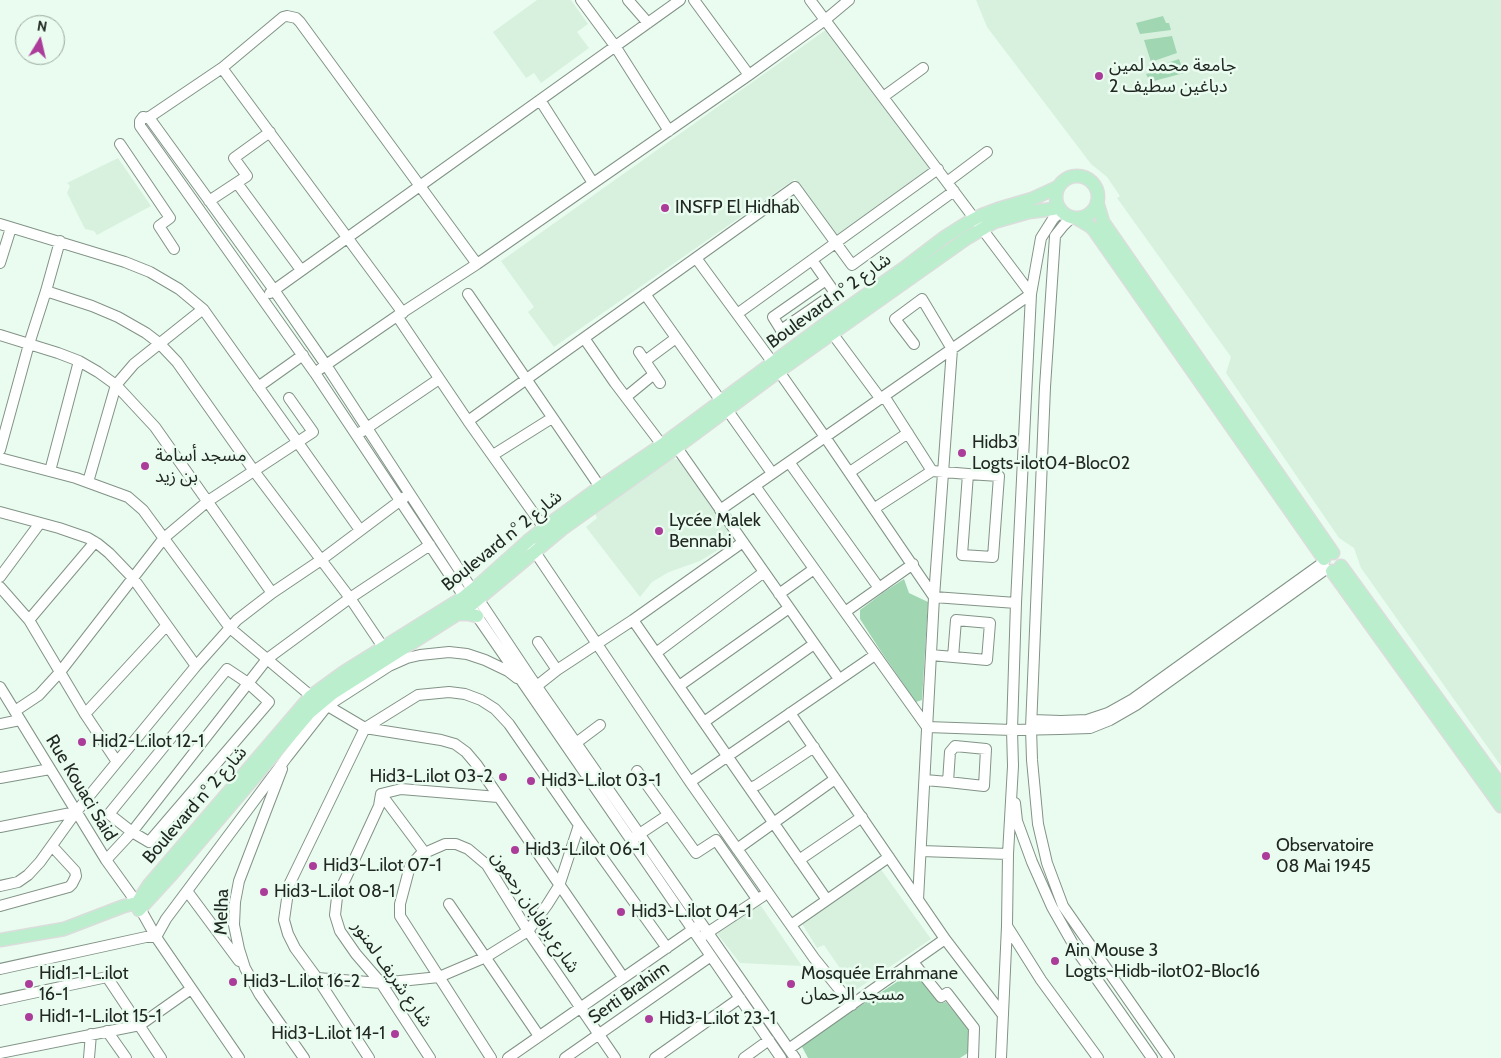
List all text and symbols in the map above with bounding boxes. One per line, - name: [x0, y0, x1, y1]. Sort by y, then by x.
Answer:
- north arrow: [15, 15, 65, 65]
- text: N: [36, 17, 48, 36]
- place label: جامعة محمد لمين دباغين سطيف 2: [1109, 55, 1236, 98]
- marker: جامعة محمد لمين دباغين سطيف 2: [1093, 70, 1105, 82]
- place label: INSFP El Hidhab: [675, 197, 800, 219]
- marker: INSFP El Hidhab: [659, 202, 671, 214]
- street label: Boulevard n° شارع 2: [763, 249, 895, 353]
- place label: Hidb3 Logts-ilot04-Bloc02: [972, 432, 1130, 474]
- place label: مسجد أسامة بن زيد: [155, 445, 247, 488]
- marker: Hidb3 Logts-ilot04-Bloc02: [956, 447, 968, 459]
- marker: مسجد أسامة بن زيد: [139, 460, 151, 472]
- street label: Boulevard n° شارع 2: [438, 486, 566, 596]
- place label: Lycée Malek Bennabi: [669, 510, 761, 552]
- marker: Lycée Malek Bennabi: [653, 525, 665, 537]
- street label: Rue Kouaci Said: [41, 731, 121, 845]
- place label: Hid2-L.ilot 12-1: [92, 731, 204, 753]
- marker: Hid2-L.ilot 12-1: [76, 736, 88, 748]
- street label: Boulevard n° شارع 2: [138, 742, 252, 868]
- place label: Hid3-L.ilot 03-2: [370, 766, 493, 788]
- place label: Hid3-L.ilot 03-1: [541, 770, 661, 792]
- marker: Hid3-L.ilot 03-2: [497, 771, 509, 783]
- marker: Hid3-L.ilot 03-1: [525, 775, 537, 787]
- place label: Observatoire 08 Mai 1945: [1276, 835, 1374, 878]
- place label: Hid3-L.ilot 06-1: [525, 839, 645, 861]
- marker: Hid3-L.ilot 06-1: [509, 844, 521, 856]
- street label: شارع برافابان رحمون: [486, 847, 584, 977]
- marker: Observatoire 08 Mai 1945: [1260, 850, 1272, 862]
- place label: Hid3-L.ilot 07-1: [323, 855, 442, 877]
- marker: Hid3-L.ilot 07-1: [307, 860, 319, 872]
- place label: Hid3-L.ilot 08-1: [274, 881, 395, 903]
- marker: Hid3-L.ilot 08-1: [258, 886, 270, 898]
- street label: Melha: [210, 889, 234, 935]
- place label: Hid3-L.ilot 04-1: [631, 901, 752, 923]
- marker: Hid3-L.ilot 04-1: [615, 906, 627, 918]
- street label: شارع شريف لمنور: [347, 916, 437, 1032]
- place label: Ain Mouse 3 Logts-Hidb-ilot02-Bloc16: [1065, 940, 1260, 982]
- marker: Ain Mouse 3 Logts-Hidb-ilot02-Bloc16: [1049, 955, 1061, 967]
- street label: Serti Brahim: [584, 957, 674, 1029]
- place label: Hid1-1-L.ilot 16-1: [39, 963, 129, 1006]
- place label: Mosquée Errahmane مسجد الرحمان: [801, 963, 958, 1006]
- place label: Hid3-L.ilot 16-2: [243, 971, 360, 993]
- marker: Hid3-L.ilot 16-2: [227, 976, 239, 988]
- marker: Hid1-1-L.ilot 16-1: [23, 978, 35, 990]
- marker: Mosquée Errahmane مسجد الرحمان: [785, 978, 797, 990]
- place label: Hid1-1-L.ilot 15-1: [39, 1006, 162, 1028]
- place label: Hid3-L.ilot 23-1: [659, 1008, 776, 1030]
- marker: Hid1-1-L.ilot 15-1: [23, 1011, 35, 1023]
- marker: Hid3-L.ilot 23-1: [643, 1013, 655, 1025]
- place label: Hid3-L.ilot 14-1: [271, 1023, 385, 1045]
- marker: Hid3-L.ilot 14-1: [389, 1028, 401, 1040]

